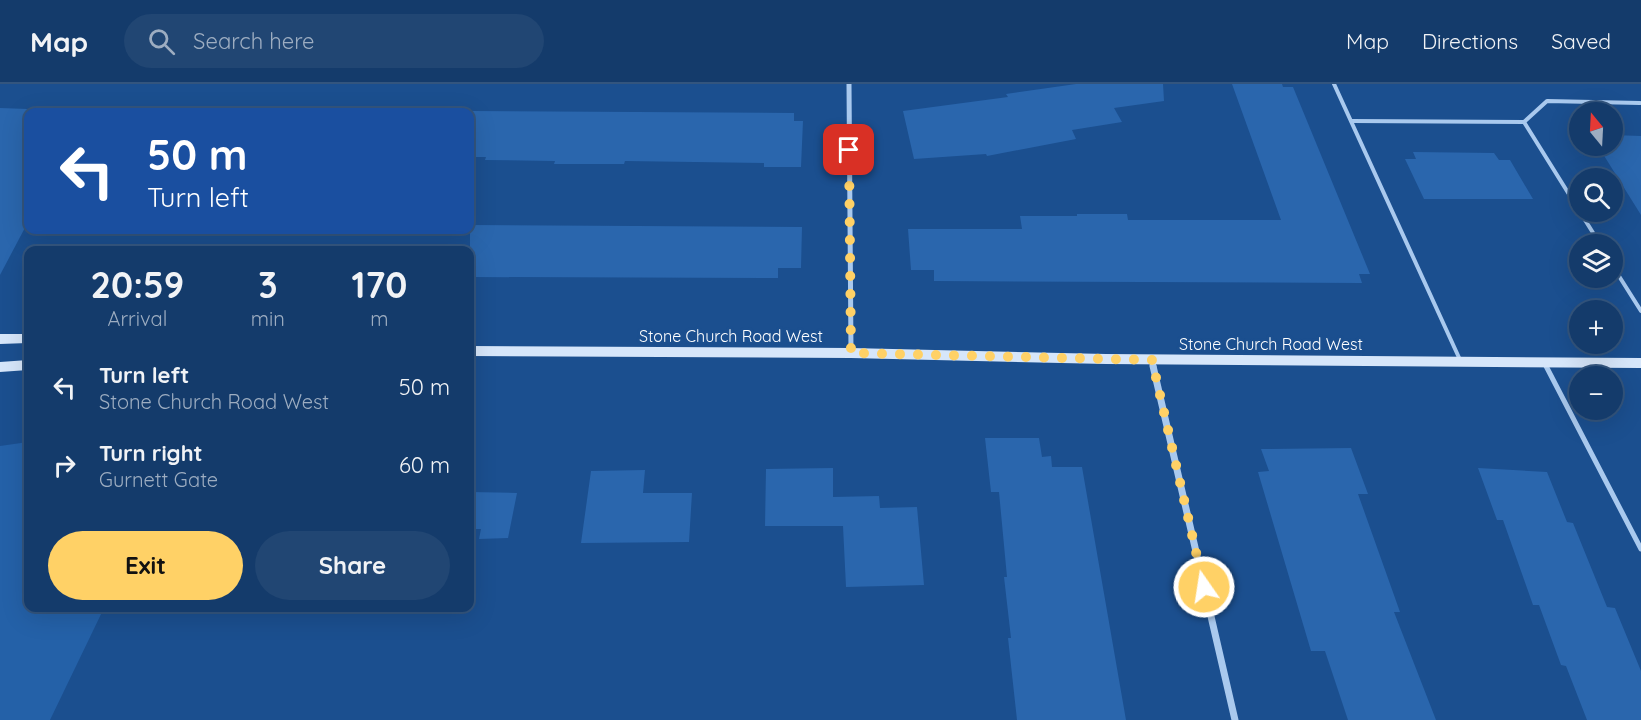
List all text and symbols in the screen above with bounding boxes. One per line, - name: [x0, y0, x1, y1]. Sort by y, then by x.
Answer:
- search box: [124, 14, 544, 68]
- text: Map: [30, 24, 88, 59]
- icon: search: [145, 25, 178, 58]
- text: Search here: [193, 27, 315, 55]
- text: Map: [1346, 28, 1389, 54]
- text: Directions: [1422, 28, 1518, 54]
- text: Saved: [1551, 28, 1611, 54]
- north arrow: [1569, 102, 1623, 156]
- map controls: [1569, 102, 1623, 420]
- pin: [823, 124, 874, 175]
- text: 50 m: [147, 128, 247, 181]
- icon: left: [48, 132, 126, 210]
- icon: arrive: [832, 133, 865, 166]
- button: search: [1569, 168, 1623, 222]
- text: Turn left: [147, 180, 249, 214]
- button: layers: [1569, 234, 1623, 288]
- text: 20:59: [91, 262, 184, 307]
- text: 3: [258, 262, 278, 307]
- text: 170: [351, 262, 407, 307]
- button: +: [1569, 300, 1623, 354]
- text: Arrival: [107, 306, 167, 331]
- text: min: [251, 306, 285, 331]
- text: m: [370, 306, 389, 331]
- street label: Stone Church Road West: [639, 326, 823, 346]
- street label: Stone Church Road West: [1179, 334, 1363, 354]
- text: Turn left: [99, 361, 189, 389]
- button: −: [1569, 366, 1623, 420]
- icon: left: [48, 371, 81, 404]
- text: 50 m: [399, 373, 450, 401]
- text: Stone Church Road West: [99, 389, 329, 414]
- text: Turn right: [99, 439, 203, 467]
- icon: right: [48, 449, 81, 482]
- text: 60 m: [399, 451, 450, 479]
- text: Gurnett Gate: [99, 467, 218, 492]
- button: Exit: [48, 531, 243, 600]
- button: Share: [255, 531, 450, 600]
- position arrow: [1172, 555, 1236, 619]

